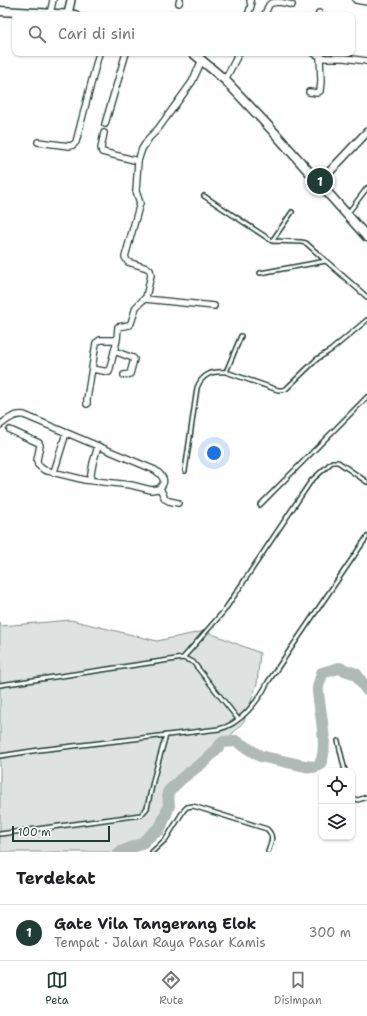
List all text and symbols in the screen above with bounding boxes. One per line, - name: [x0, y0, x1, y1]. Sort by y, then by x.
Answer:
- search box: [12, 12, 355, 56]
- icon: search: [26, 23, 48, 45]
- text: Cari di sini: [58, 24, 135, 44]
- pin: 1: [307, 166, 333, 196]
- your location: [204, 443, 224, 463]
- map controls: [319, 768, 355, 840]
- button: locate: [319, 768, 355, 804]
- button: layers: [319, 804, 355, 840]
- scale bar: [12, 824, 110, 843]
- text: 100 m: [18, 825, 51, 840]
- text: Terdekat: [16, 867, 96, 889]
- text: Gate Vila Tangerang Elok: [54, 914, 256, 934]
- text: 1: [26, 924, 32, 941]
- text: 300 m: [308, 924, 351, 941]
- text: Tempat · Jalan Raya Pasar Kamis: [54, 934, 266, 951]
- tab: Peta: [45, 969, 69, 1008]
- tab: Rute: [159, 969, 184, 1008]
- tab: Disimpan: [274, 969, 322, 1008]

